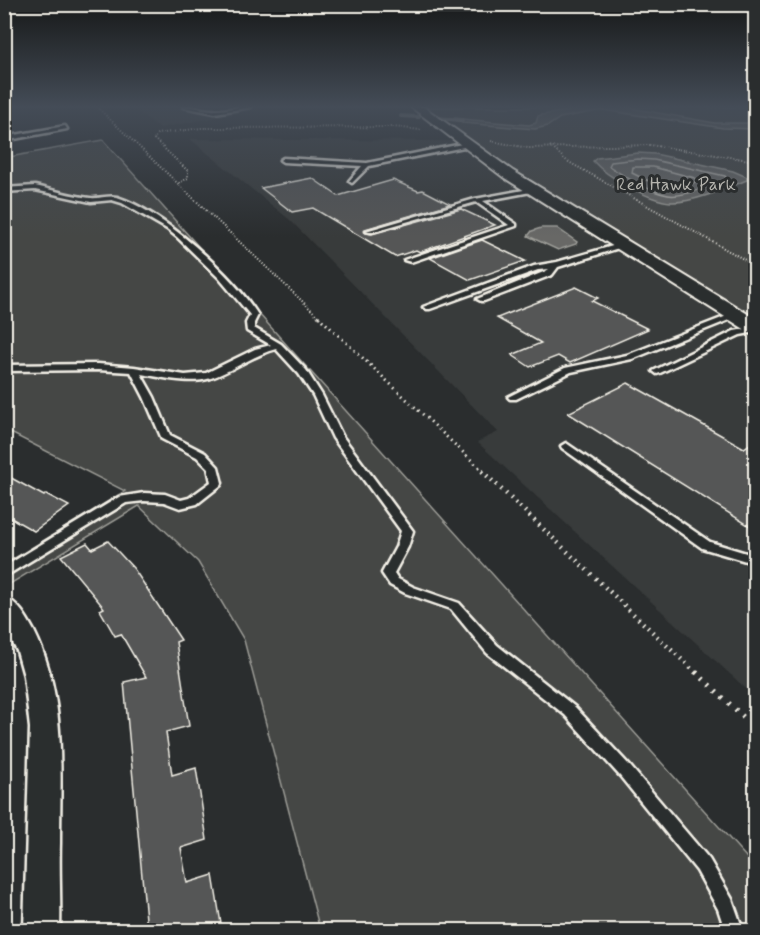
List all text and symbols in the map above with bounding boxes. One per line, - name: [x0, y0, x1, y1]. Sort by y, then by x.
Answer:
- park label: Red Hawk Park: [616, 173, 736, 197]

